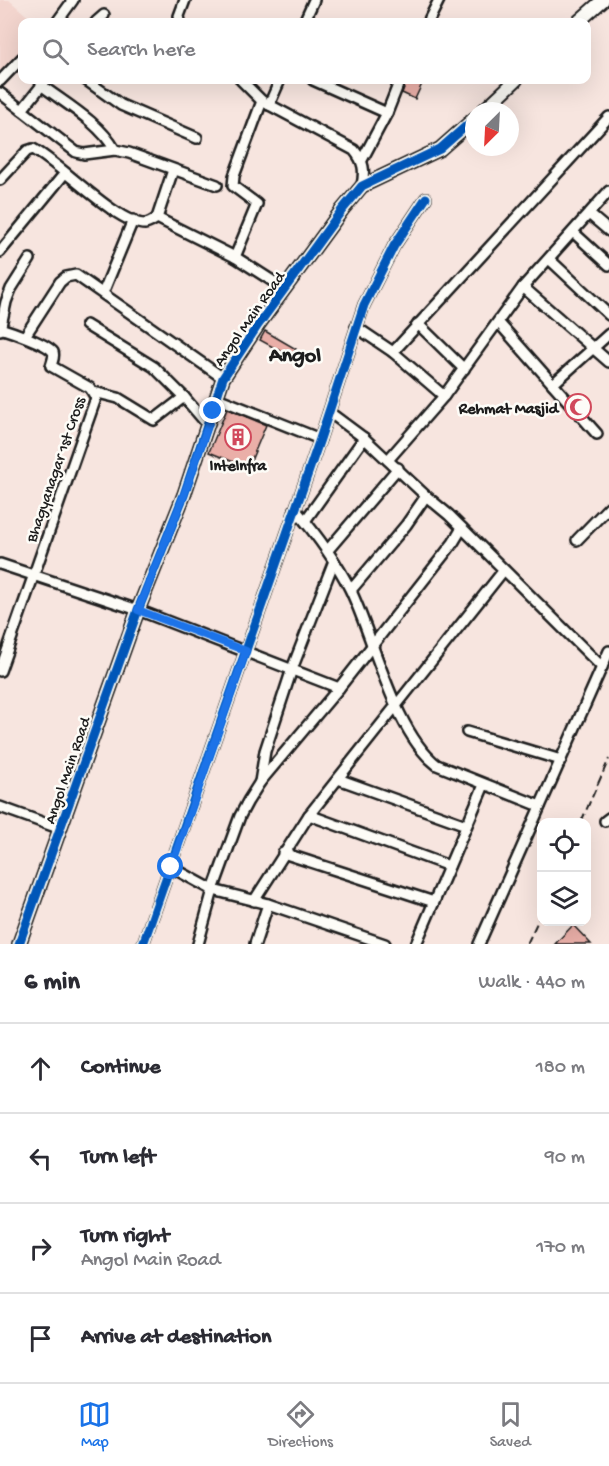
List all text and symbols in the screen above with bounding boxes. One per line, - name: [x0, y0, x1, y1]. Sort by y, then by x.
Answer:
- search box: [18, 18, 591, 84]
- icon: search: [39, 35, 72, 68]
- text: Search here: [87, 38, 195, 64]
- north arrow: [465, 102, 519, 156]
- street label: Angol Main Road: [211, 268, 292, 371]
- district label: Angol: [268, 344, 321, 370]
- mosque icon: Rehmat Masjid: [563, 392, 593, 422]
- street label: Bhagyanagar 1st Cross: [23, 394, 91, 546]
- route end: [199, 397, 225, 423]
- place label: Rehmat Masjid: [458, 401, 560, 420]
- building icon: Intelnfra: [223, 422, 253, 452]
- place label: Intelnfra: [210, 457, 268, 477]
- street label: Angol Main Road: [42, 714, 97, 827]
- map controls: [537, 818, 591, 926]
- button: locate: [537, 818, 591, 872]
- route start: [157, 853, 183, 879]
- button: layers: [537, 872, 591, 926]
- text: 6 min: [24, 968, 80, 999]
- text: Walk · 440 m: [479, 972, 585, 995]
- icon: ahead: [24, 1052, 57, 1085]
- text: Continue: [81, 1055, 161, 1081]
- text: 180 m: [536, 1057, 585, 1080]
- icon: left: [24, 1142, 57, 1175]
- text: Turn left: [81, 1145, 155, 1171]
- text: 90 m: [545, 1147, 585, 1170]
- text: Turn right: [81, 1224, 169, 1250]
- icon: right: [24, 1232, 57, 1265]
- text: 170 m: [536, 1237, 585, 1260]
- text: Angol Main Road: [81, 1250, 220, 1273]
- icon: arrive: [24, 1322, 57, 1355]
- text: Arrive at destination: [81, 1325, 271, 1351]
- tab: Map: [78, 1398, 111, 1453]
- tab: Directions: [268, 1398, 333, 1453]
- tab: Saved: [490, 1398, 531, 1453]

